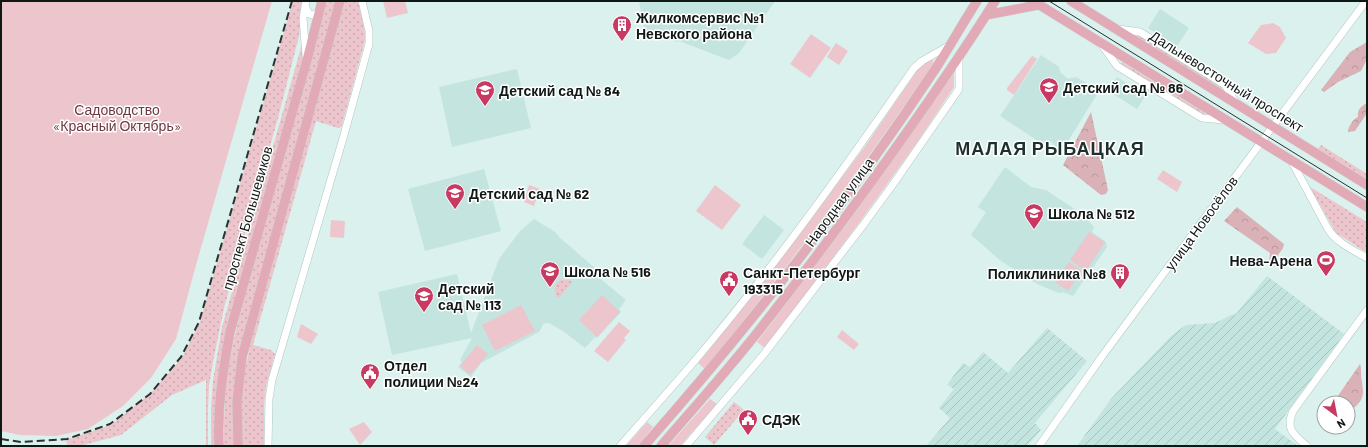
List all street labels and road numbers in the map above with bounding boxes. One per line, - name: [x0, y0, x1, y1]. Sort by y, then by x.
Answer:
- street label: Дальневосточный проспект: [1147, 27, 1307, 136]
- street label: проспект Большевиков: [218, 144, 276, 292]
- street label: Народная улица: [801, 154, 877, 250]
- street label: улица Новосёлов: [1161, 172, 1241, 274]

